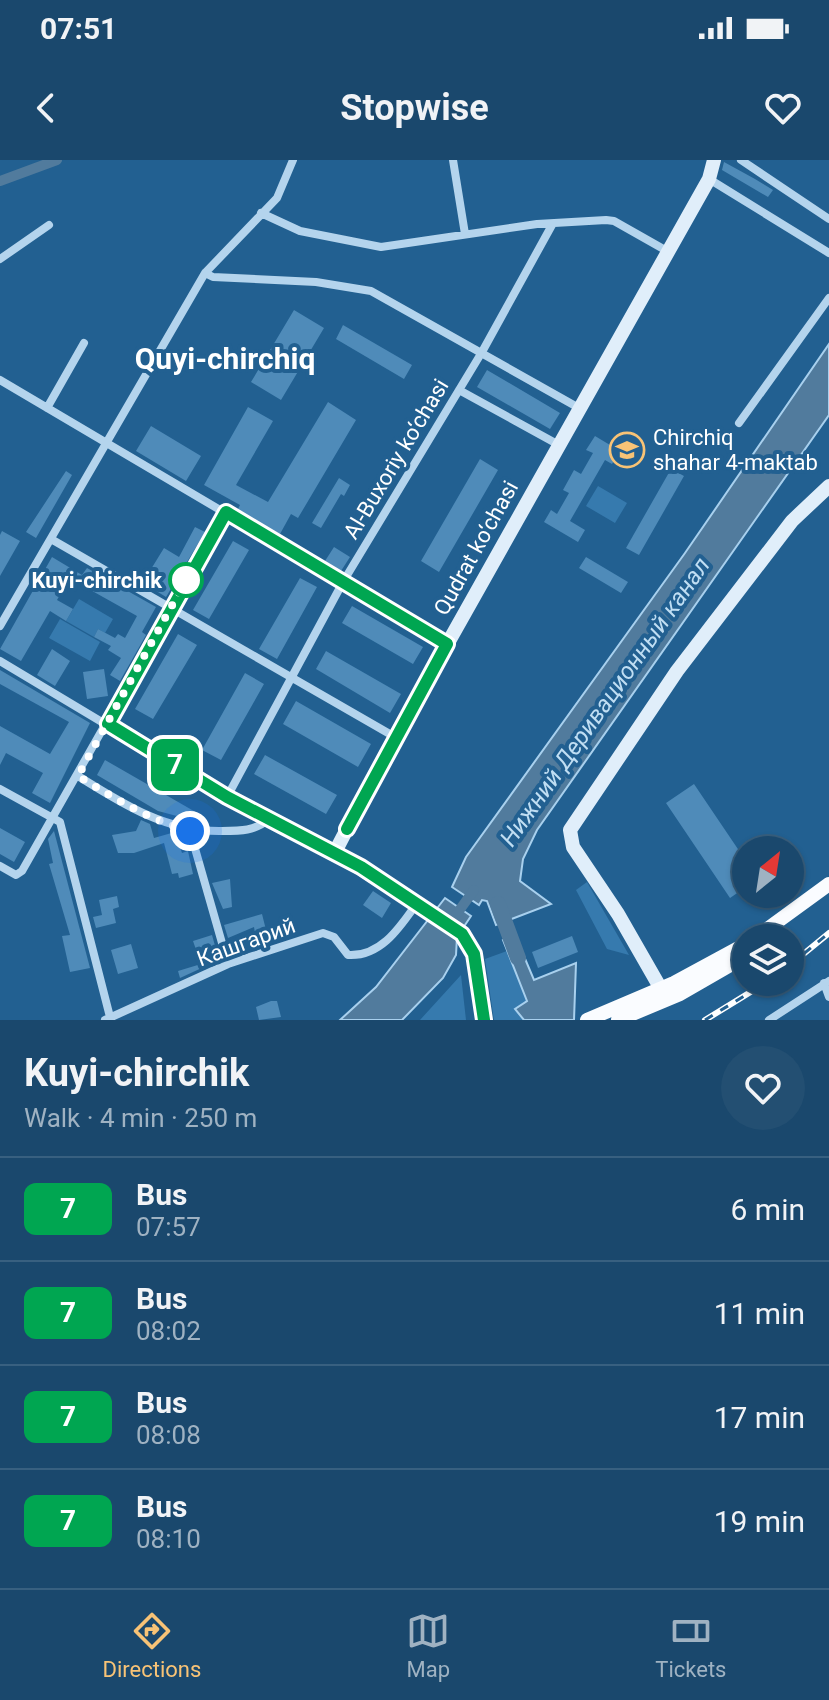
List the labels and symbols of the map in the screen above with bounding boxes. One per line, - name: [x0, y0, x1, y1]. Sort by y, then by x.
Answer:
- district label: Quyi-chirchiq: [135, 341, 315, 376]
- street label: Al-Buxoriy ko‘chasi: [338, 375, 454, 543]
- place label: Chirchiq shahar 4-maktab: [653, 425, 818, 475]
- school or university icon: Chirchiq shahar 4-maktab: [608, 431, 646, 469]
- street label: Qudrat ko‘chasi: [429, 477, 523, 619]
- water label: Нижний Деривационный канал: [494, 552, 716, 852]
- marker: Kuyi-chirchik: [169, 563, 203, 597]
- place label: Kuyi-chirchik: [32, 568, 162, 593]
- line badge: 7: [149, 739, 201, 791]
- your location: [170, 811, 210, 851]
- north arrow: [732, 836, 804, 908]
- street label: Кашгарий: [193, 913, 299, 971]

